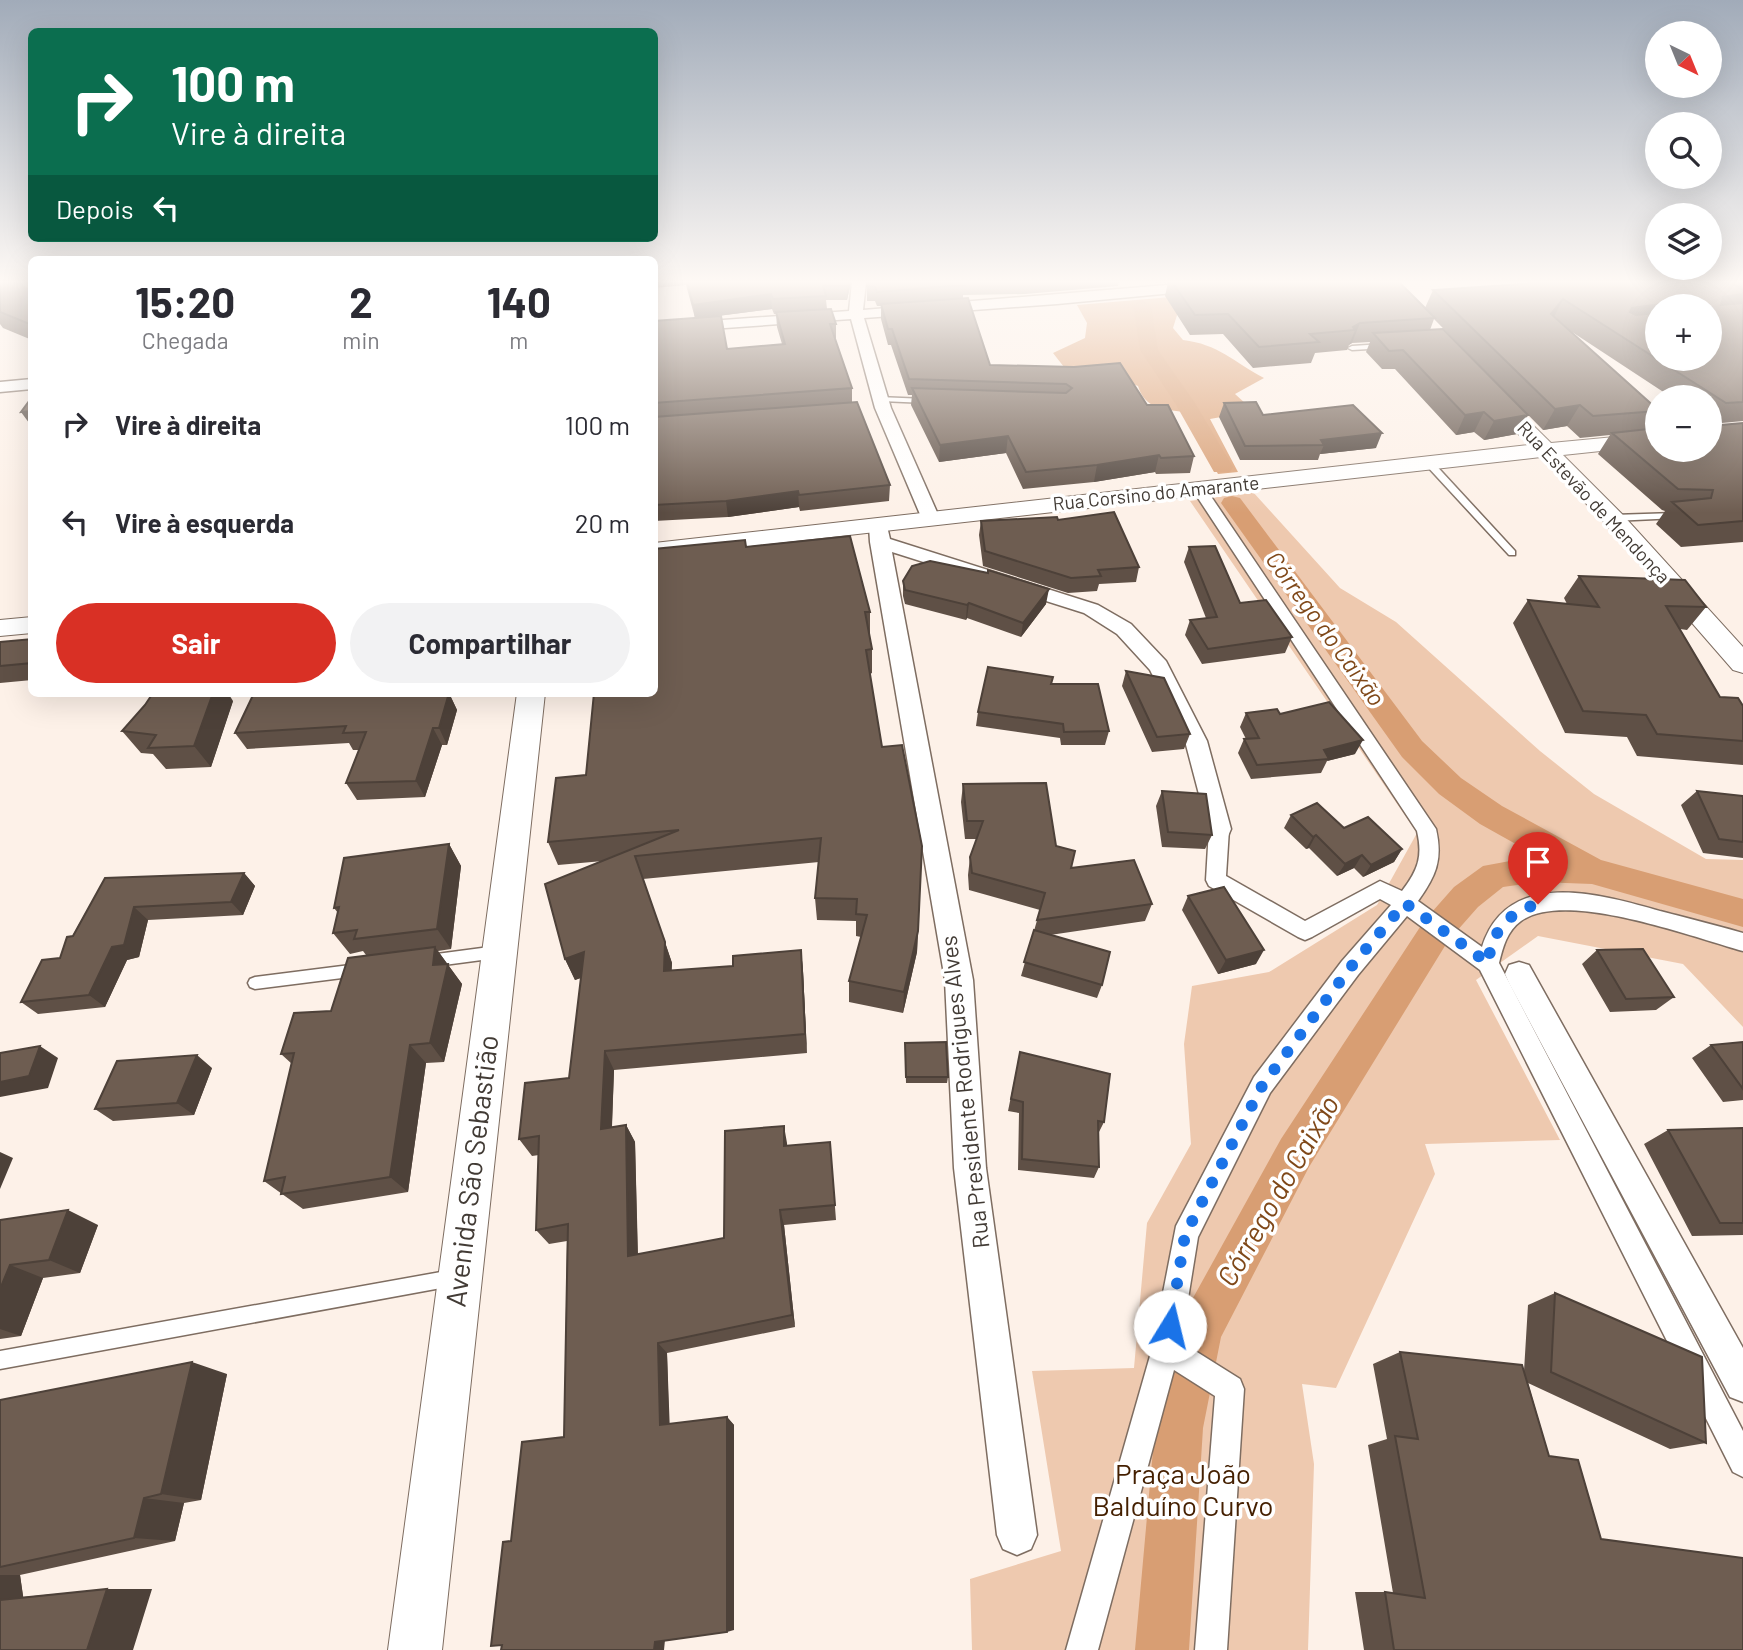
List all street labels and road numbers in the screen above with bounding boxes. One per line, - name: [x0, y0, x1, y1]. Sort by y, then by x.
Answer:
- street label: Rua Estevão de Mendonça: [1513, 416, 1676, 588]
- street label: Rua Corsino do Amarante: [1052, 470, 1260, 515]
- street label: Rua Presidente Rodrigues Alves: [934, 934, 994, 1250]
- street label: Avenida São Sebastião: [437, 1033, 505, 1309]

